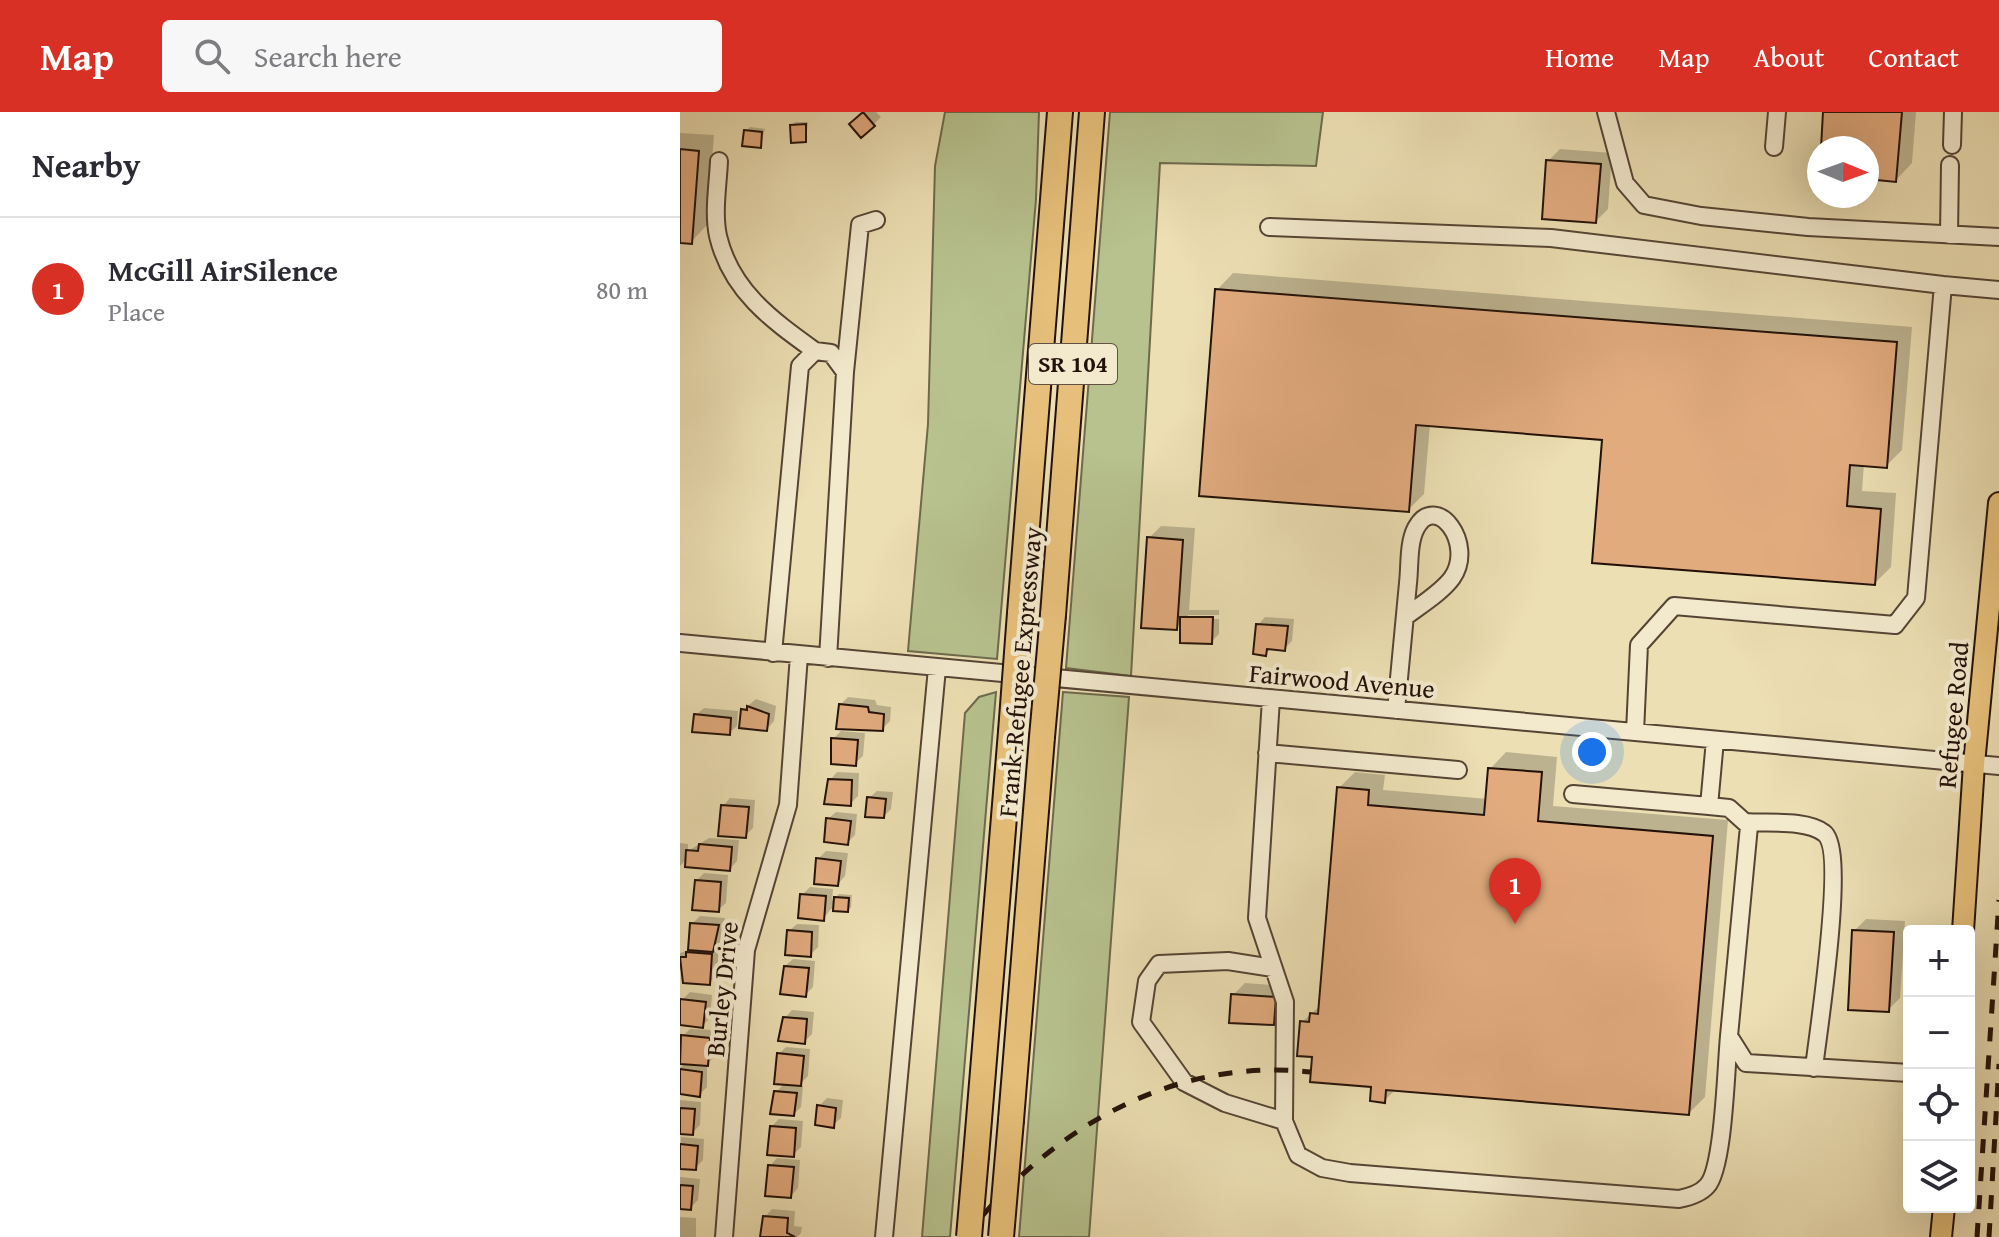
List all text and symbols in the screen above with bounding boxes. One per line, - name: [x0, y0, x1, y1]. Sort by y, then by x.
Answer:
- search box: [162, 20, 722, 92]
- text: Map: [40, 28, 114, 84]
- icon: search: [190, 34, 234, 78]
- text: Search here: [254, 34, 402, 78]
- text: Home: [1545, 36, 1614, 77]
- text: Map: [1658, 36, 1710, 77]
- text: About: [1754, 36, 1824, 77]
- text: Contact: [1868, 36, 1959, 77]
- north arrow: [1807, 136, 1879, 208]
- text: Nearby: [32, 140, 141, 189]
- text: McGill AirSilence: [108, 248, 338, 292]
- text: 1: [51, 270, 65, 309]
- text: 80 m: [596, 270, 648, 309]
- text: Place: [108, 292, 165, 331]
- road number: SR 104: [1029, 344, 1117, 384]
- street label: Frank-Refugee Expressway: [987, 525, 1052, 819]
- street label: Refugee Road: [1927, 640, 1978, 790]
- street label: Fairwood Avenue: [1248, 653, 1436, 708]
- your location: [1572, 732, 1612, 772]
- pin: 1: [1489, 858, 1541, 924]
- street label: Burley Drive: [695, 919, 748, 1059]
- map controls: [1903, 925, 1975, 1213]
- button: +: [1903, 925, 1975, 997]
- button: −: [1903, 997, 1975, 1069]
- button: locate: [1903, 1069, 1975, 1141]
- button: layers: [1903, 1141, 1975, 1213]

